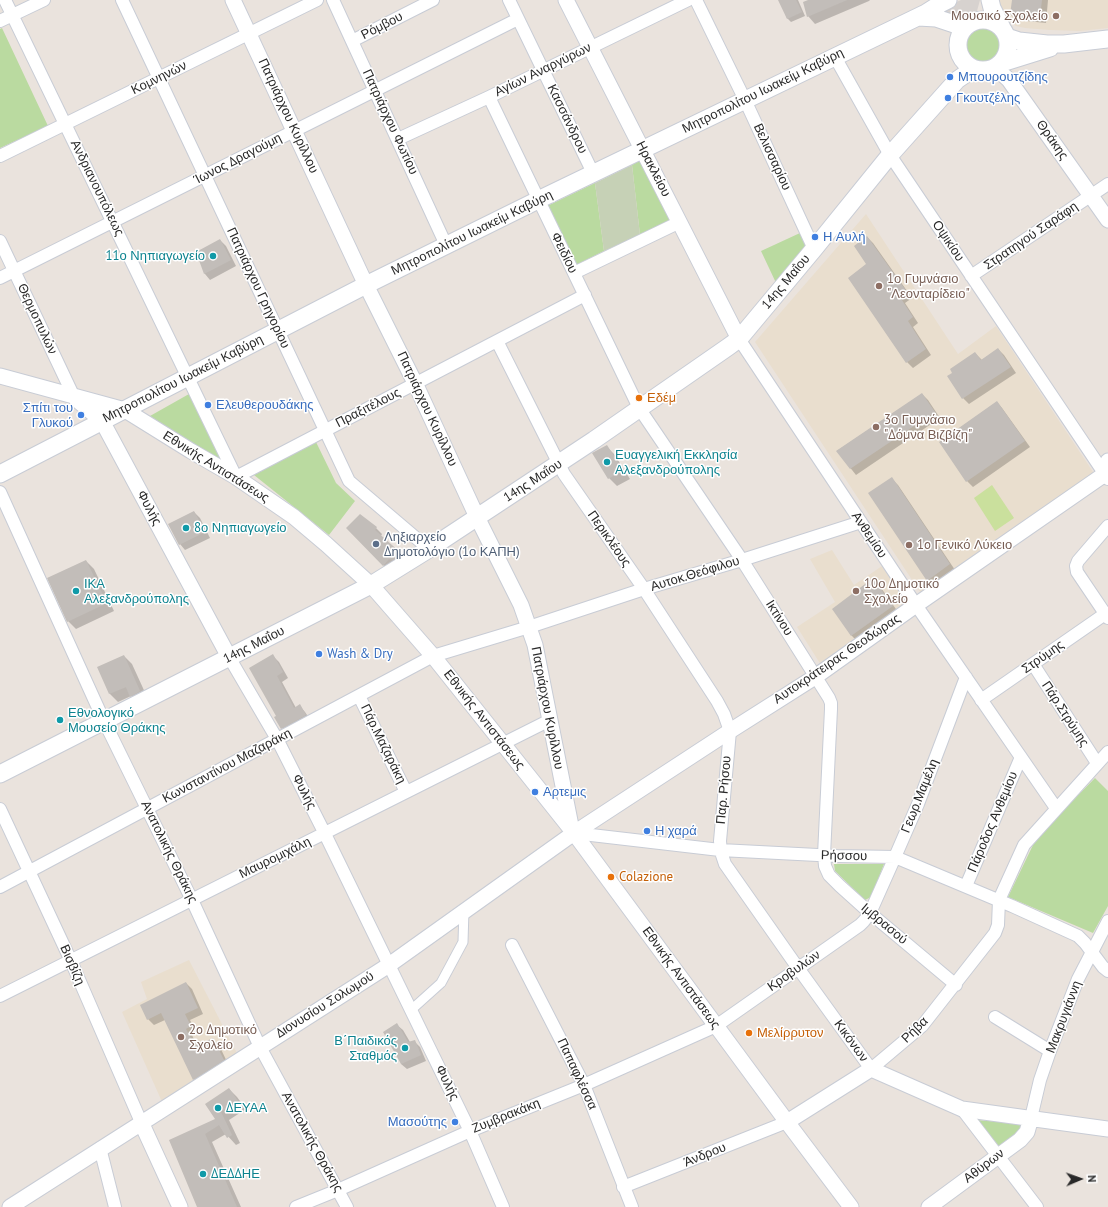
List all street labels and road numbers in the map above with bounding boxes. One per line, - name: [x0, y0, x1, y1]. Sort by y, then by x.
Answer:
- street label: Ρόμβου: [358, 9, 406, 43]
- street label: Αγίων Αναργύρων: [492, 40, 594, 100]
- street label: Μητροπολίτου Ιωακείμ Καβύρη: [680, 45, 846, 137]
- street label: Πατριάρχου Κυρίλλου: [255, 56, 321, 176]
- street label: Κομνηνών: [129, 58, 189, 98]
- street label: Πατριάρχου Φωτίου: [359, 67, 421, 177]
- street label: Κασσάνδρου: [544, 82, 590, 156]
- street label: Θράκης: [1033, 117, 1071, 163]
- street label: Βελισσαρίου: [750, 121, 794, 193]
- street label: Ίωνος Δραγούμη: [192, 130, 284, 188]
- street label: Ανδριανουπόλεως: [67, 137, 127, 239]
- street label: Ηρακλείου: [632, 139, 674, 199]
- street label: Μητροπολίτου Ιωακείμ Καβύρη: [389, 187, 555, 279]
- street label: Στρατηγού Σαράφη: [981, 199, 1081, 273]
- street label: Οψικίου: [929, 218, 967, 264]
- street label: Πατριάρχου Γρηγορίου: [223, 225, 293, 351]
- street label: Φειδίου: [547, 230, 581, 276]
- street label: 14ης Μαΐου: [759, 251, 813, 313]
- street label: Θερμοπυλών: [14, 281, 60, 357]
- street label: Μητροπολίτου Ιωακείμ Καβύρη: [100, 332, 266, 426]
- street label: Πατριάρχου Κυρίλλου: [394, 349, 460, 469]
- street label: Πραξιτέλους: [333, 385, 403, 431]
- street label: Εθνικής Αντιστάσεως: [160, 428, 272, 506]
- street label: 14ης Μαΐου: [501, 456, 565, 506]
- street label: Φυλής: [133, 488, 165, 528]
- street label: Περικλέους: [584, 508, 634, 570]
- street label: Ανθεμίου: [848, 509, 890, 561]
- street label: Αυτοκ.Θεόφιλου: [649, 553, 741, 595]
- street label: Ικτίνου: [762, 597, 796, 639]
- street label: Αυτοκράτειρας Θεοδώρας: [771, 611, 903, 707]
- street label: 14ης Μαΐου: [221, 623, 287, 667]
- street label: Στρύμης: [1019, 637, 1067, 677]
- street label: Πατριάρχου Κυρίλλου: [527, 645, 567, 771]
- street label: Εθνικής Αντιστάσεως: [440, 667, 528, 773]
- street label: Πάρ.Στρύμης: [1038, 678, 1092, 750]
- street label: Πάρ.Μαζαράκη: [357, 702, 409, 786]
- street label: Κωνσταντίνου Μαζαράκη: [160, 725, 294, 807]
- street label: Παρ. Ρήσου: [713, 755, 735, 825]
- street label: Γεωρ.Μαμέλη: [898, 757, 942, 835]
- street label: Πάροδος Ανθεμίου: [965, 769, 1021, 875]
- street label: Φυλής: [289, 772, 319, 812]
- street label: Ανατολικής Θράκης: [137, 798, 201, 906]
- street label: Μαυρομιχάλη: [237, 834, 313, 882]
- street label: Ρήσσου: [821, 848, 867, 864]
- street label: Ιμβρασού: [858, 900, 910, 948]
- street label: Εθνικής Αντιστάσεως: [639, 924, 723, 1032]
- street label: Βισβίζη: [56, 942, 88, 988]
- street label: Κροβυλών: [765, 947, 823, 995]
- street label: Διονυσίου Σολωμού: [273, 968, 377, 1042]
- street label: Μακρυγιάννη: [1043, 979, 1085, 1055]
- street label: Ρήβα: [898, 1014, 932, 1046]
- street label: Κικόνων: [831, 1017, 871, 1065]
- street label: Παπαφλέσσα: [554, 1036, 600, 1112]
- street label: Φυλής: [432, 1063, 462, 1103]
- street label: Ανατολικής Θράκης: [278, 1089, 346, 1195]
- street label: Ζυμβρακάκη: [470, 1095, 542, 1137]
- street label: Άνδρου: [682, 1140, 728, 1170]
- street label: Αθύρων: [961, 1146, 1007, 1186]

